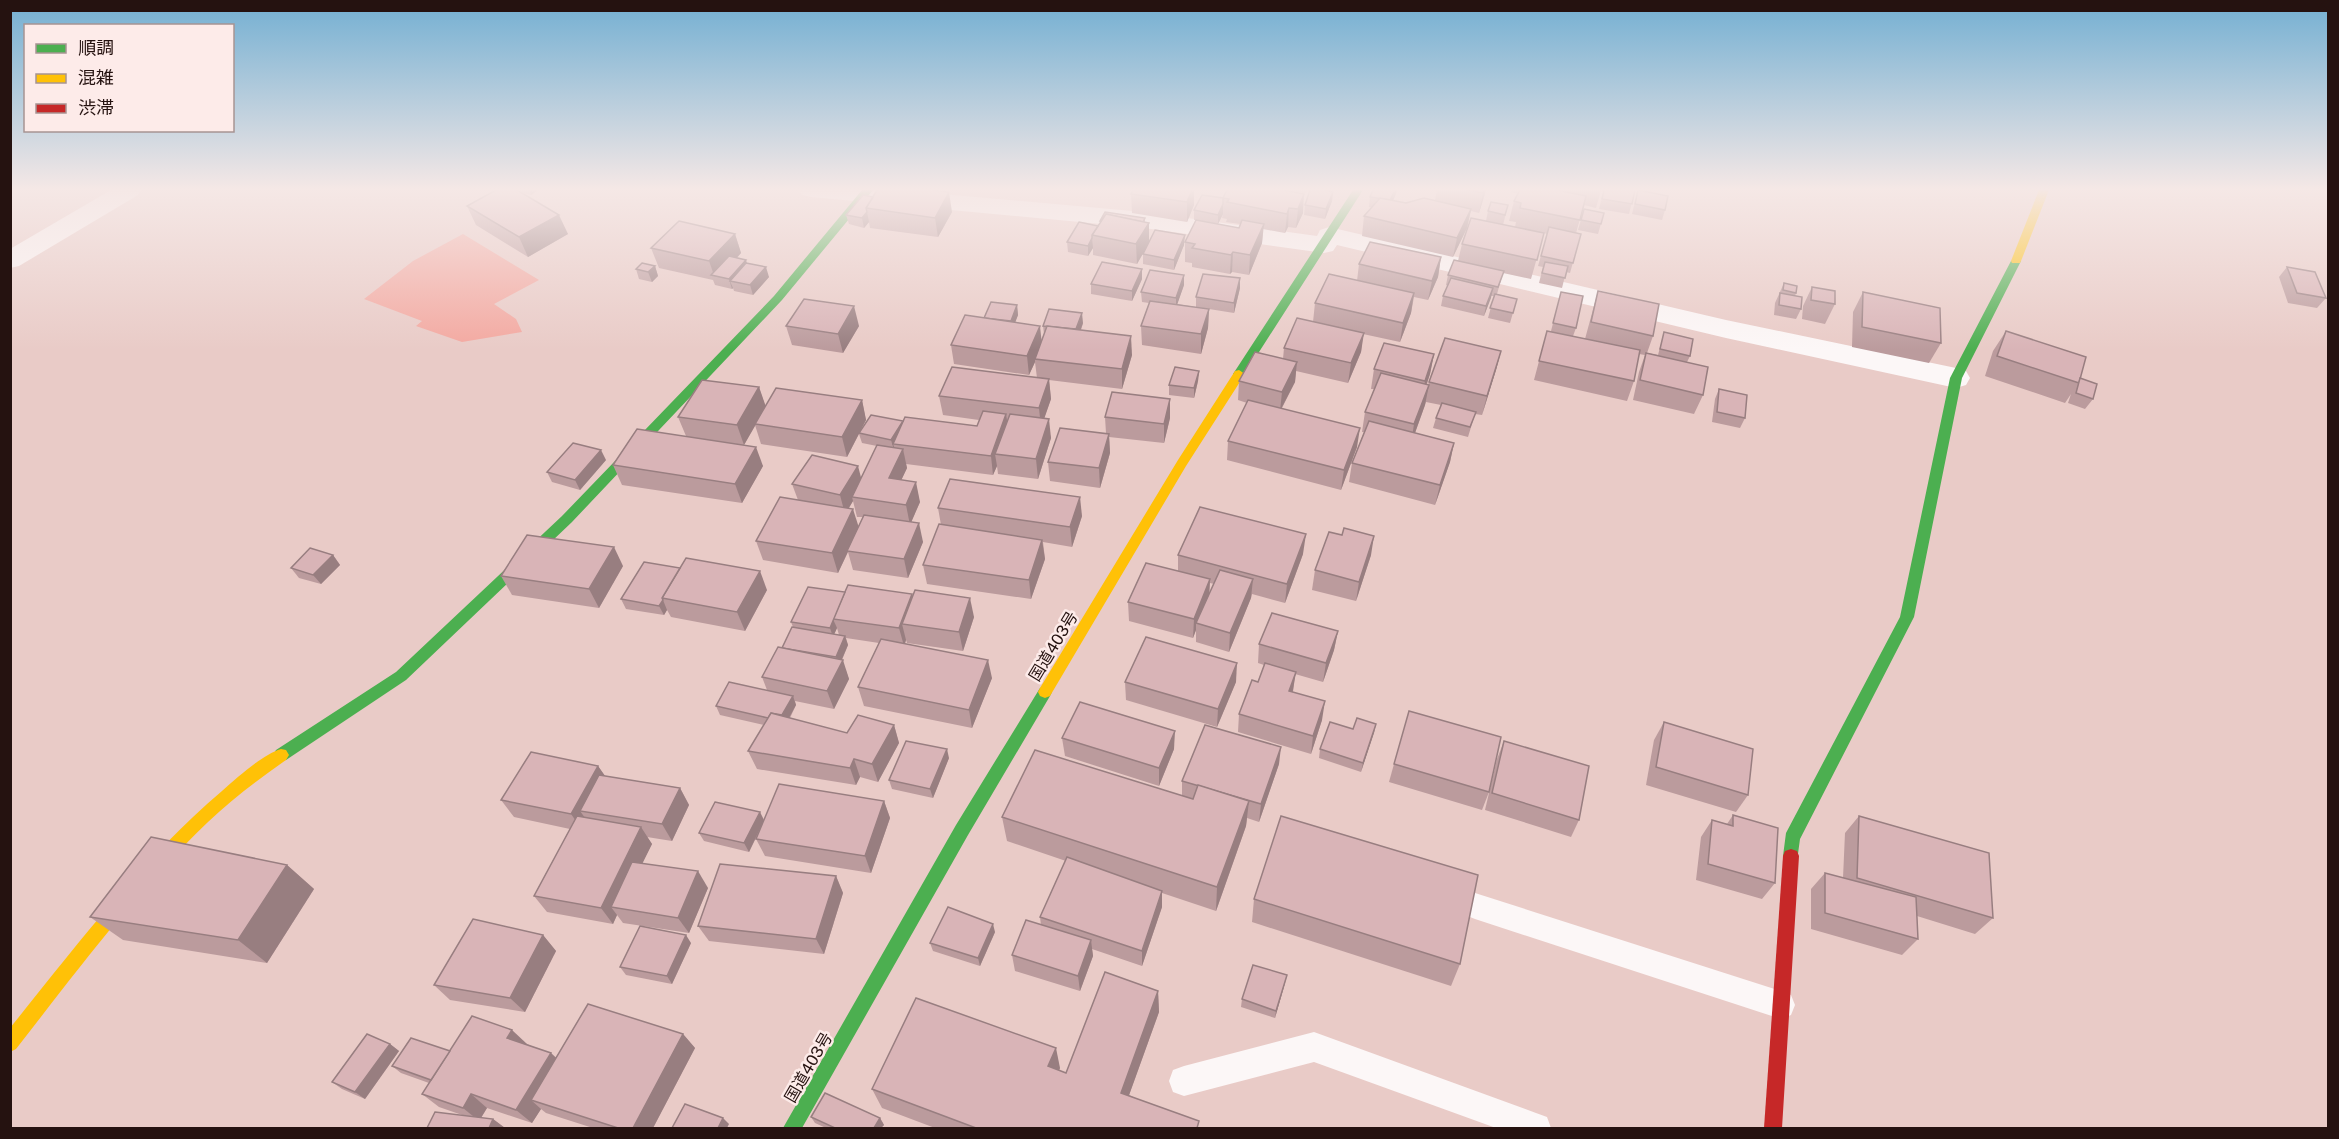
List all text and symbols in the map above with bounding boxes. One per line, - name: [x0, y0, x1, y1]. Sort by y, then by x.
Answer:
- legend: [24, 24, 234, 132]
- text: 順調: [78, 37, 114, 58]
- text: 混雑: [78, 67, 114, 88]
- text: 渋滞: [78, 97, 114, 118]
- street label: 国道403号: [1025, 608, 1082, 685]
- street label: 国道403号: [781, 1029, 836, 1106]

